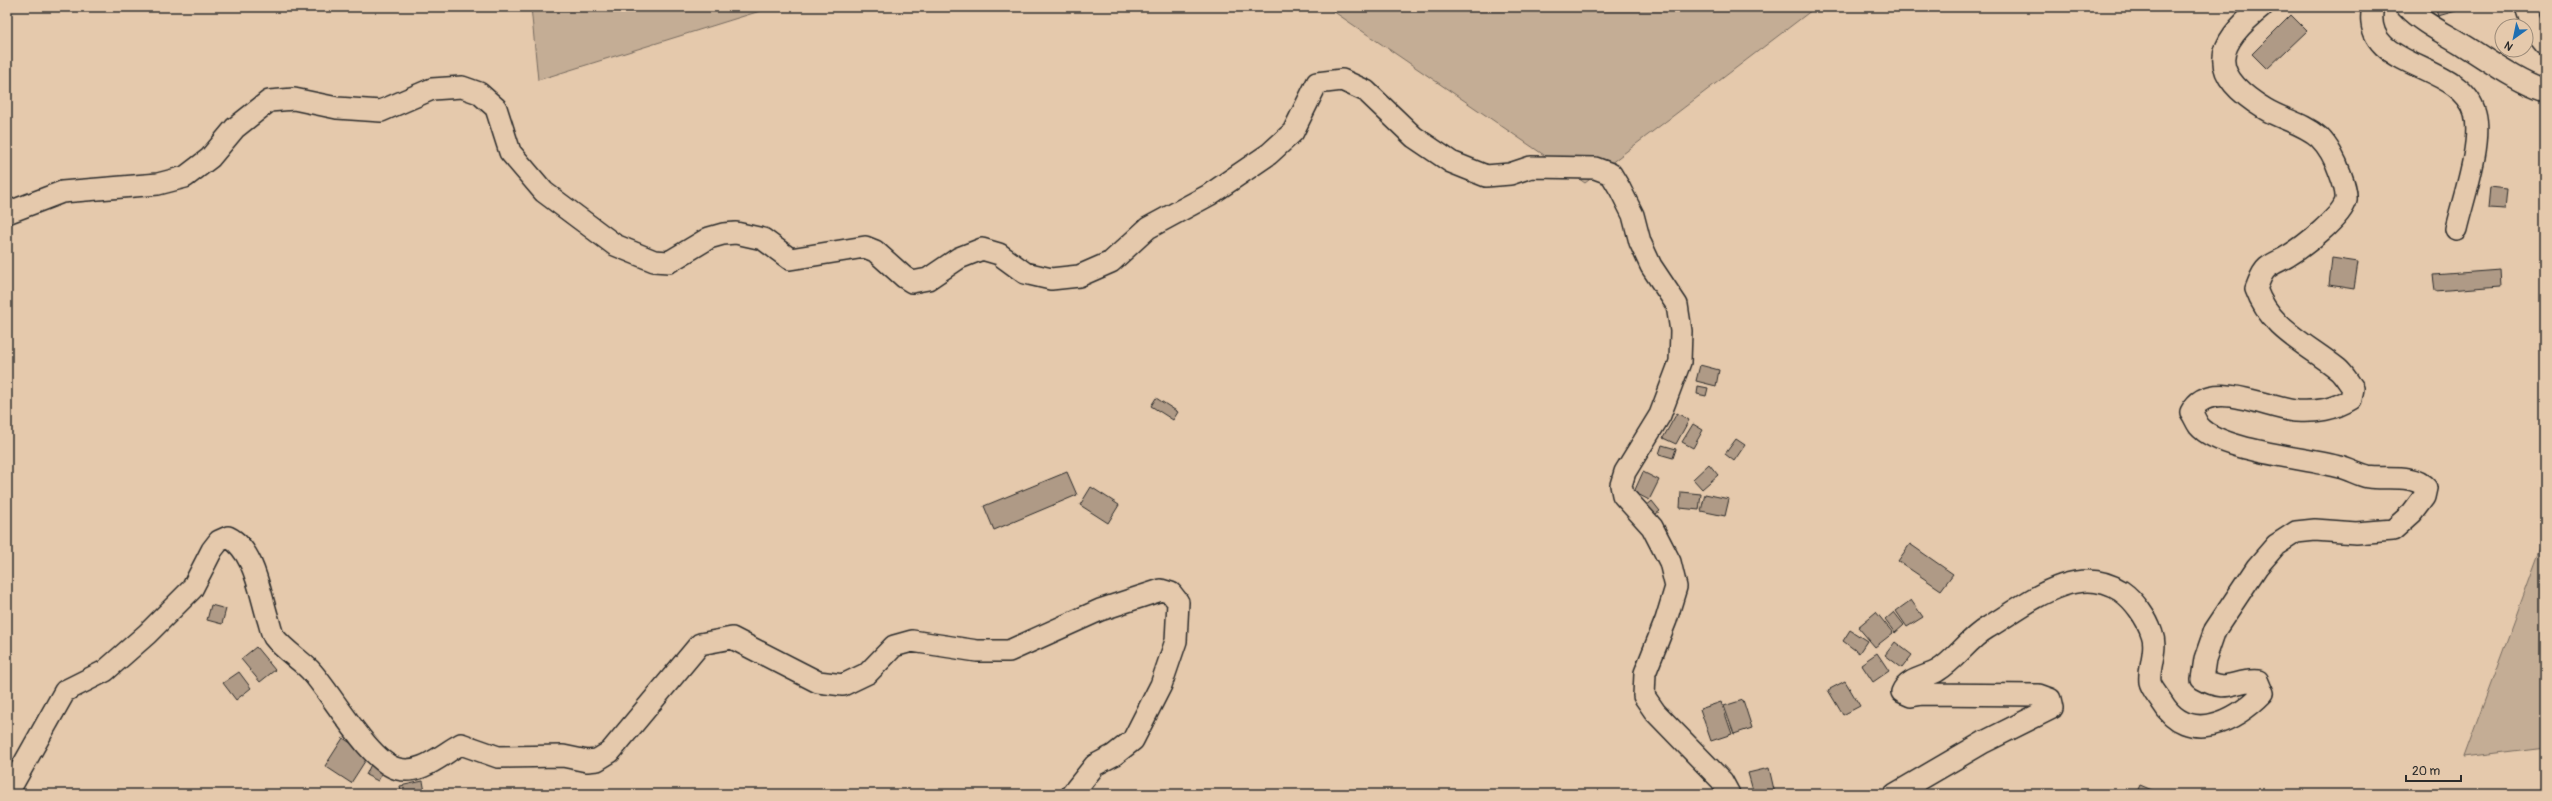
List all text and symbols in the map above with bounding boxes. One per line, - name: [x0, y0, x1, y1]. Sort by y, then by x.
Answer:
- north arrow: [2494, 18, 2534, 58]
- text: N: [2502, 38, 2515, 53]
- scale bar: [2406, 757, 2461, 783]
- text: 20 m: [2412, 764, 2441, 779]

